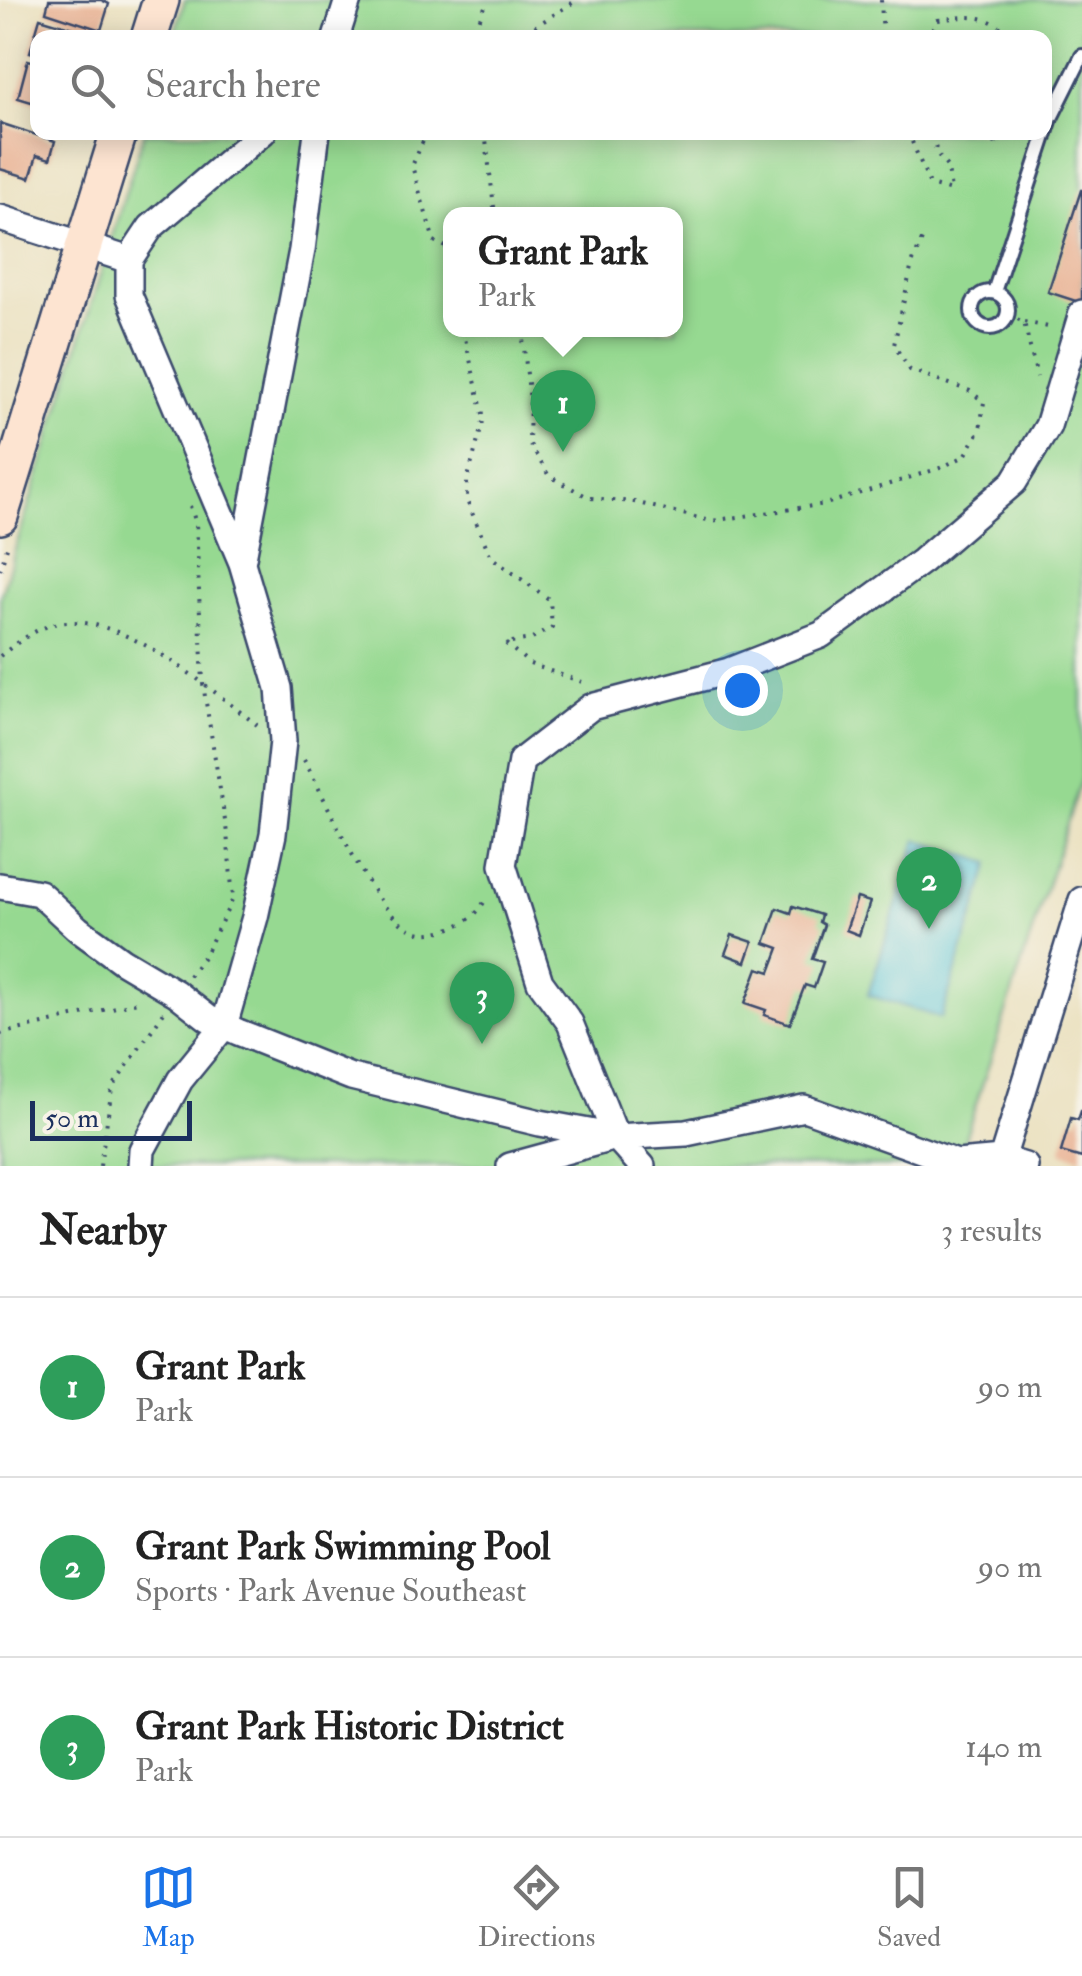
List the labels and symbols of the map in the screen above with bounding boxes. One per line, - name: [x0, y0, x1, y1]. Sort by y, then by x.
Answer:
- pin: 1: [530, 370, 596, 452]
- your location: [717, 665, 768, 716]
- pin: 2: [896, 846, 962, 929]
- pin: 3: [450, 962, 514, 1044]
- scale bar: [30, 1096, 192, 1140]

